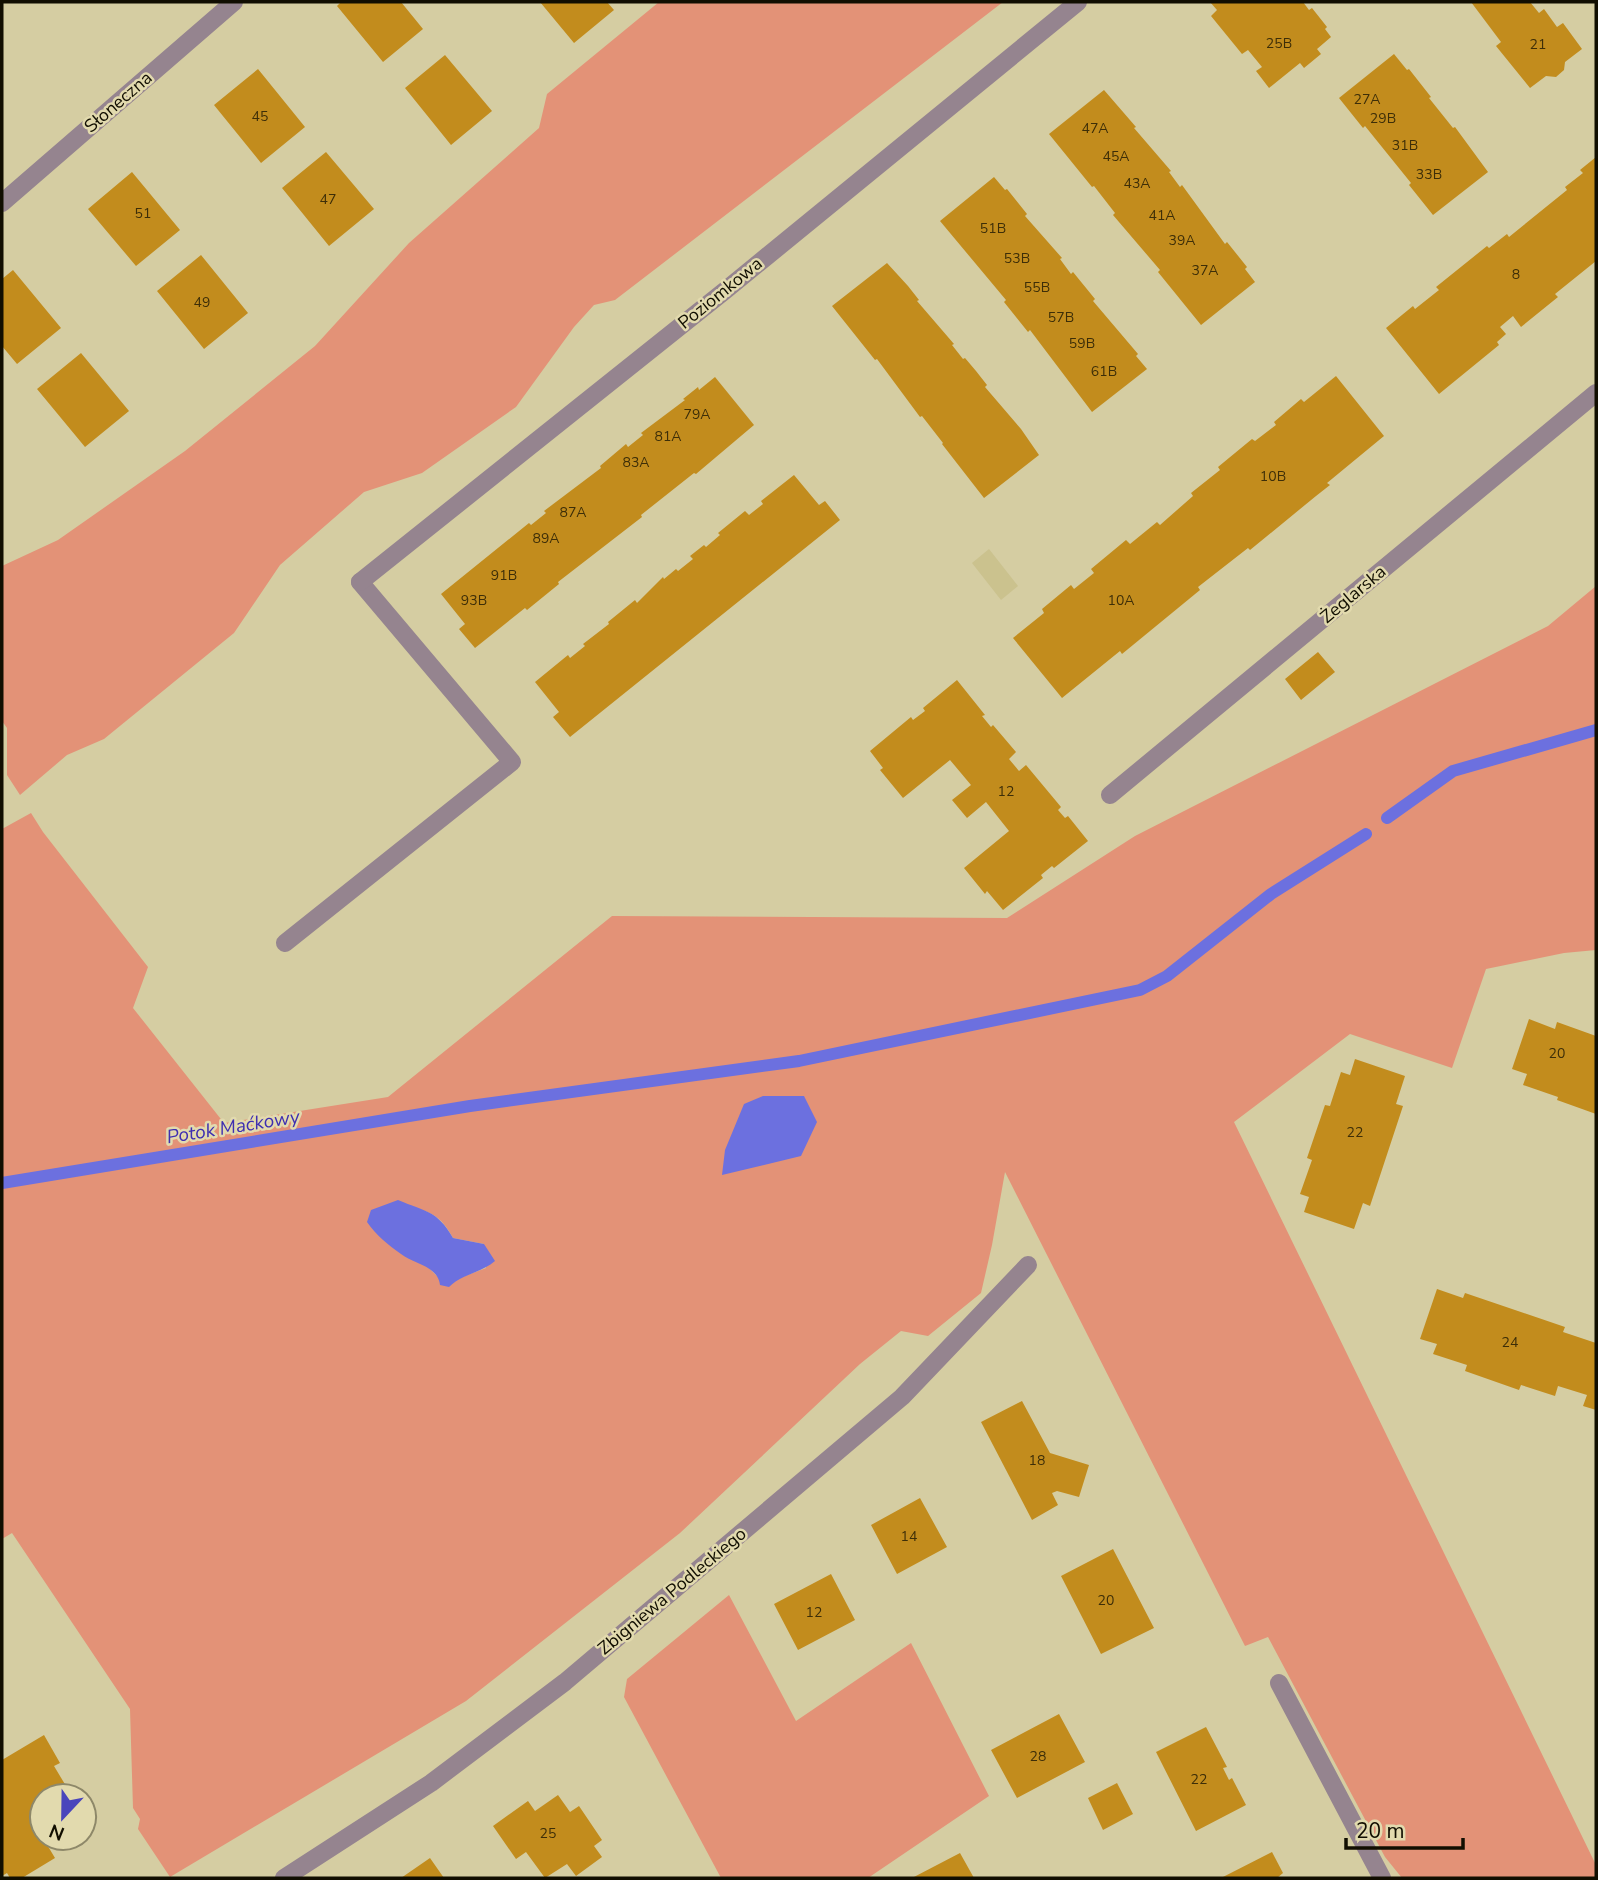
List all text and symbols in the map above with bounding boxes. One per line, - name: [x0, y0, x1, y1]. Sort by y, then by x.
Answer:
- house number: 25B: [1266, 34, 1292, 53]
- house number: 21: [1530, 35, 1546, 54]
- street label: Słoneczna: [79, 66, 157, 138]
- house number: 27A: [1353, 90, 1381, 109]
- house number: 45: [252, 107, 268, 126]
- house number: 29B: [1370, 109, 1396, 128]
- house number: 47A: [1081, 119, 1109, 138]
- house number: 31B: [1392, 136, 1418, 155]
- house number: 45A: [1102, 147, 1130, 166]
- house number: 33B: [1416, 165, 1442, 184]
- house number: 43A: [1123, 174, 1151, 193]
- house number: 47: [320, 190, 336, 209]
- house number: 51: [135, 204, 151, 223]
- house number: 41A: [1148, 206, 1176, 225]
- house number: 51B: [980, 219, 1006, 238]
- house number: 39A: [1168, 231, 1196, 250]
- house number: 53B: [1004, 249, 1030, 268]
- street label: Poziomkowa: [673, 252, 767, 334]
- house number: 37A: [1191, 261, 1219, 280]
- house number: 8: [1512, 265, 1520, 284]
- house number: 55B: [1024, 278, 1050, 297]
- house number: 49: [194, 293, 210, 312]
- house number: 57B: [1048, 308, 1074, 327]
- house number: 59B: [1069, 334, 1095, 353]
- house number: 61B: [1091, 362, 1117, 381]
- house number: 79A: [683, 405, 711, 424]
- house number: 81A: [654, 427, 682, 446]
- house number: 83A: [622, 453, 650, 472]
- house number: 10B: [1260, 467, 1286, 486]
- house number: 87A: [559, 503, 587, 522]
- house number: 89A: [532, 529, 560, 548]
- street label: Żeglarska: [1315, 559, 1391, 629]
- house number: 91B: [491, 566, 517, 585]
- house number: 93B: [461, 591, 487, 610]
- house number: 10A: [1107, 591, 1135, 610]
- house number: 12: [998, 782, 1014, 801]
- house number: 20: [1549, 1044, 1565, 1063]
- water label: Potok Maćkowy: [165, 1103, 303, 1150]
- house number: 22: [1347, 1123, 1363, 1142]
- house number: 24: [1502, 1333, 1518, 1352]
- house number: 18: [1029, 1451, 1045, 1470]
- street label: Zbigniewa Podleckiego: [593, 1522, 751, 1660]
- house number: 14: [901, 1527, 917, 1546]
- house number: 20: [1098, 1591, 1114, 1610]
- house number: 12: [806, 1603, 822, 1622]
- house number: 28: [1030, 1747, 1046, 1766]
- house number: 22: [1191, 1770, 1207, 1789]
- north arrow: [28, 1782, 98, 1852]
- scale bar: [1346, 1806, 1463, 1850]
- text: N: [46, 1817, 68, 1847]
- text: 20 m: [1356, 1817, 1405, 1845]
- house number: 25: [540, 1824, 556, 1843]

